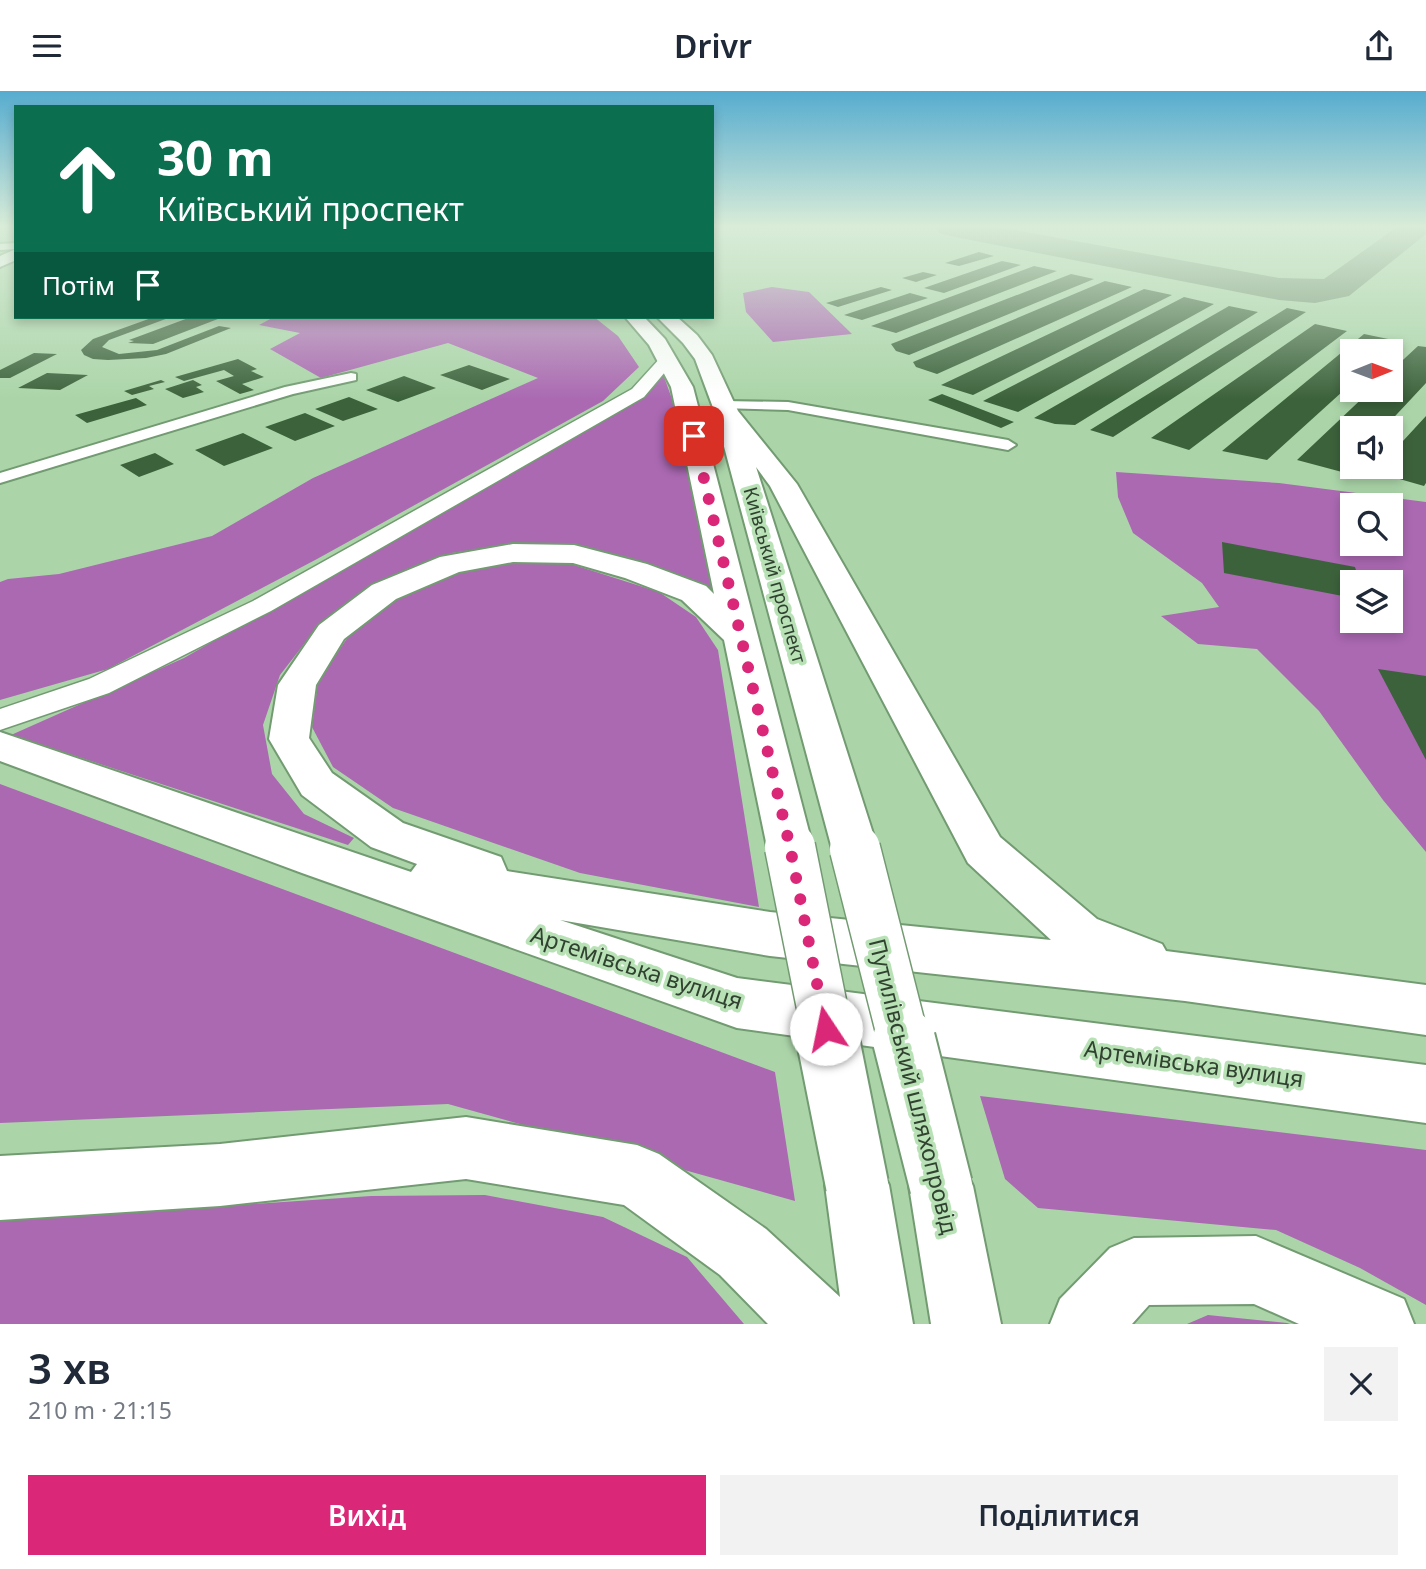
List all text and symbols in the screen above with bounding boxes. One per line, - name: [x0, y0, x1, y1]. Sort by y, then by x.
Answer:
- text: Drivr: [674, 24, 752, 67]
- icon: menu: [28, 27, 66, 65]
- icon: share: [1360, 27, 1398, 65]
- text: 30 m: [157, 124, 274, 190]
- icon: ahead: [42, 133, 133, 224]
- text: Київський проспект: [157, 187, 464, 230]
- icon: arrive: [129, 266, 167, 304]
- text: Потім: [42, 267, 115, 303]
- north arrow: [1340, 339, 1404, 403]
- map controls: [1340, 339, 1403, 633]
- pin: [664, 406, 724, 466]
- button: sound: [1340, 416, 1403, 479]
- icon: arrive: [675, 417, 713, 455]
- street label: Київський проспект: [737, 484, 813, 666]
- button: search: [1340, 493, 1403, 556]
- button: layers: [1340, 570, 1403, 633]
- street label: Артемівська вулиця: [527, 918, 747, 1016]
- street label: Путилівський шляхопровід: [862, 935, 966, 1237]
- position arrow: [789, 992, 863, 1066]
- street label: Артемівська вулиця: [1082, 1032, 1306, 1094]
- text: 3 хв: [28, 1339, 111, 1396]
- button: close: [1324, 1347, 1398, 1421]
- text: 210 m · 21:15: [28, 1394, 172, 1426]
- button: Вихід: [28, 1475, 706, 1555]
- button: Поділитися: [720, 1475, 1398, 1555]

